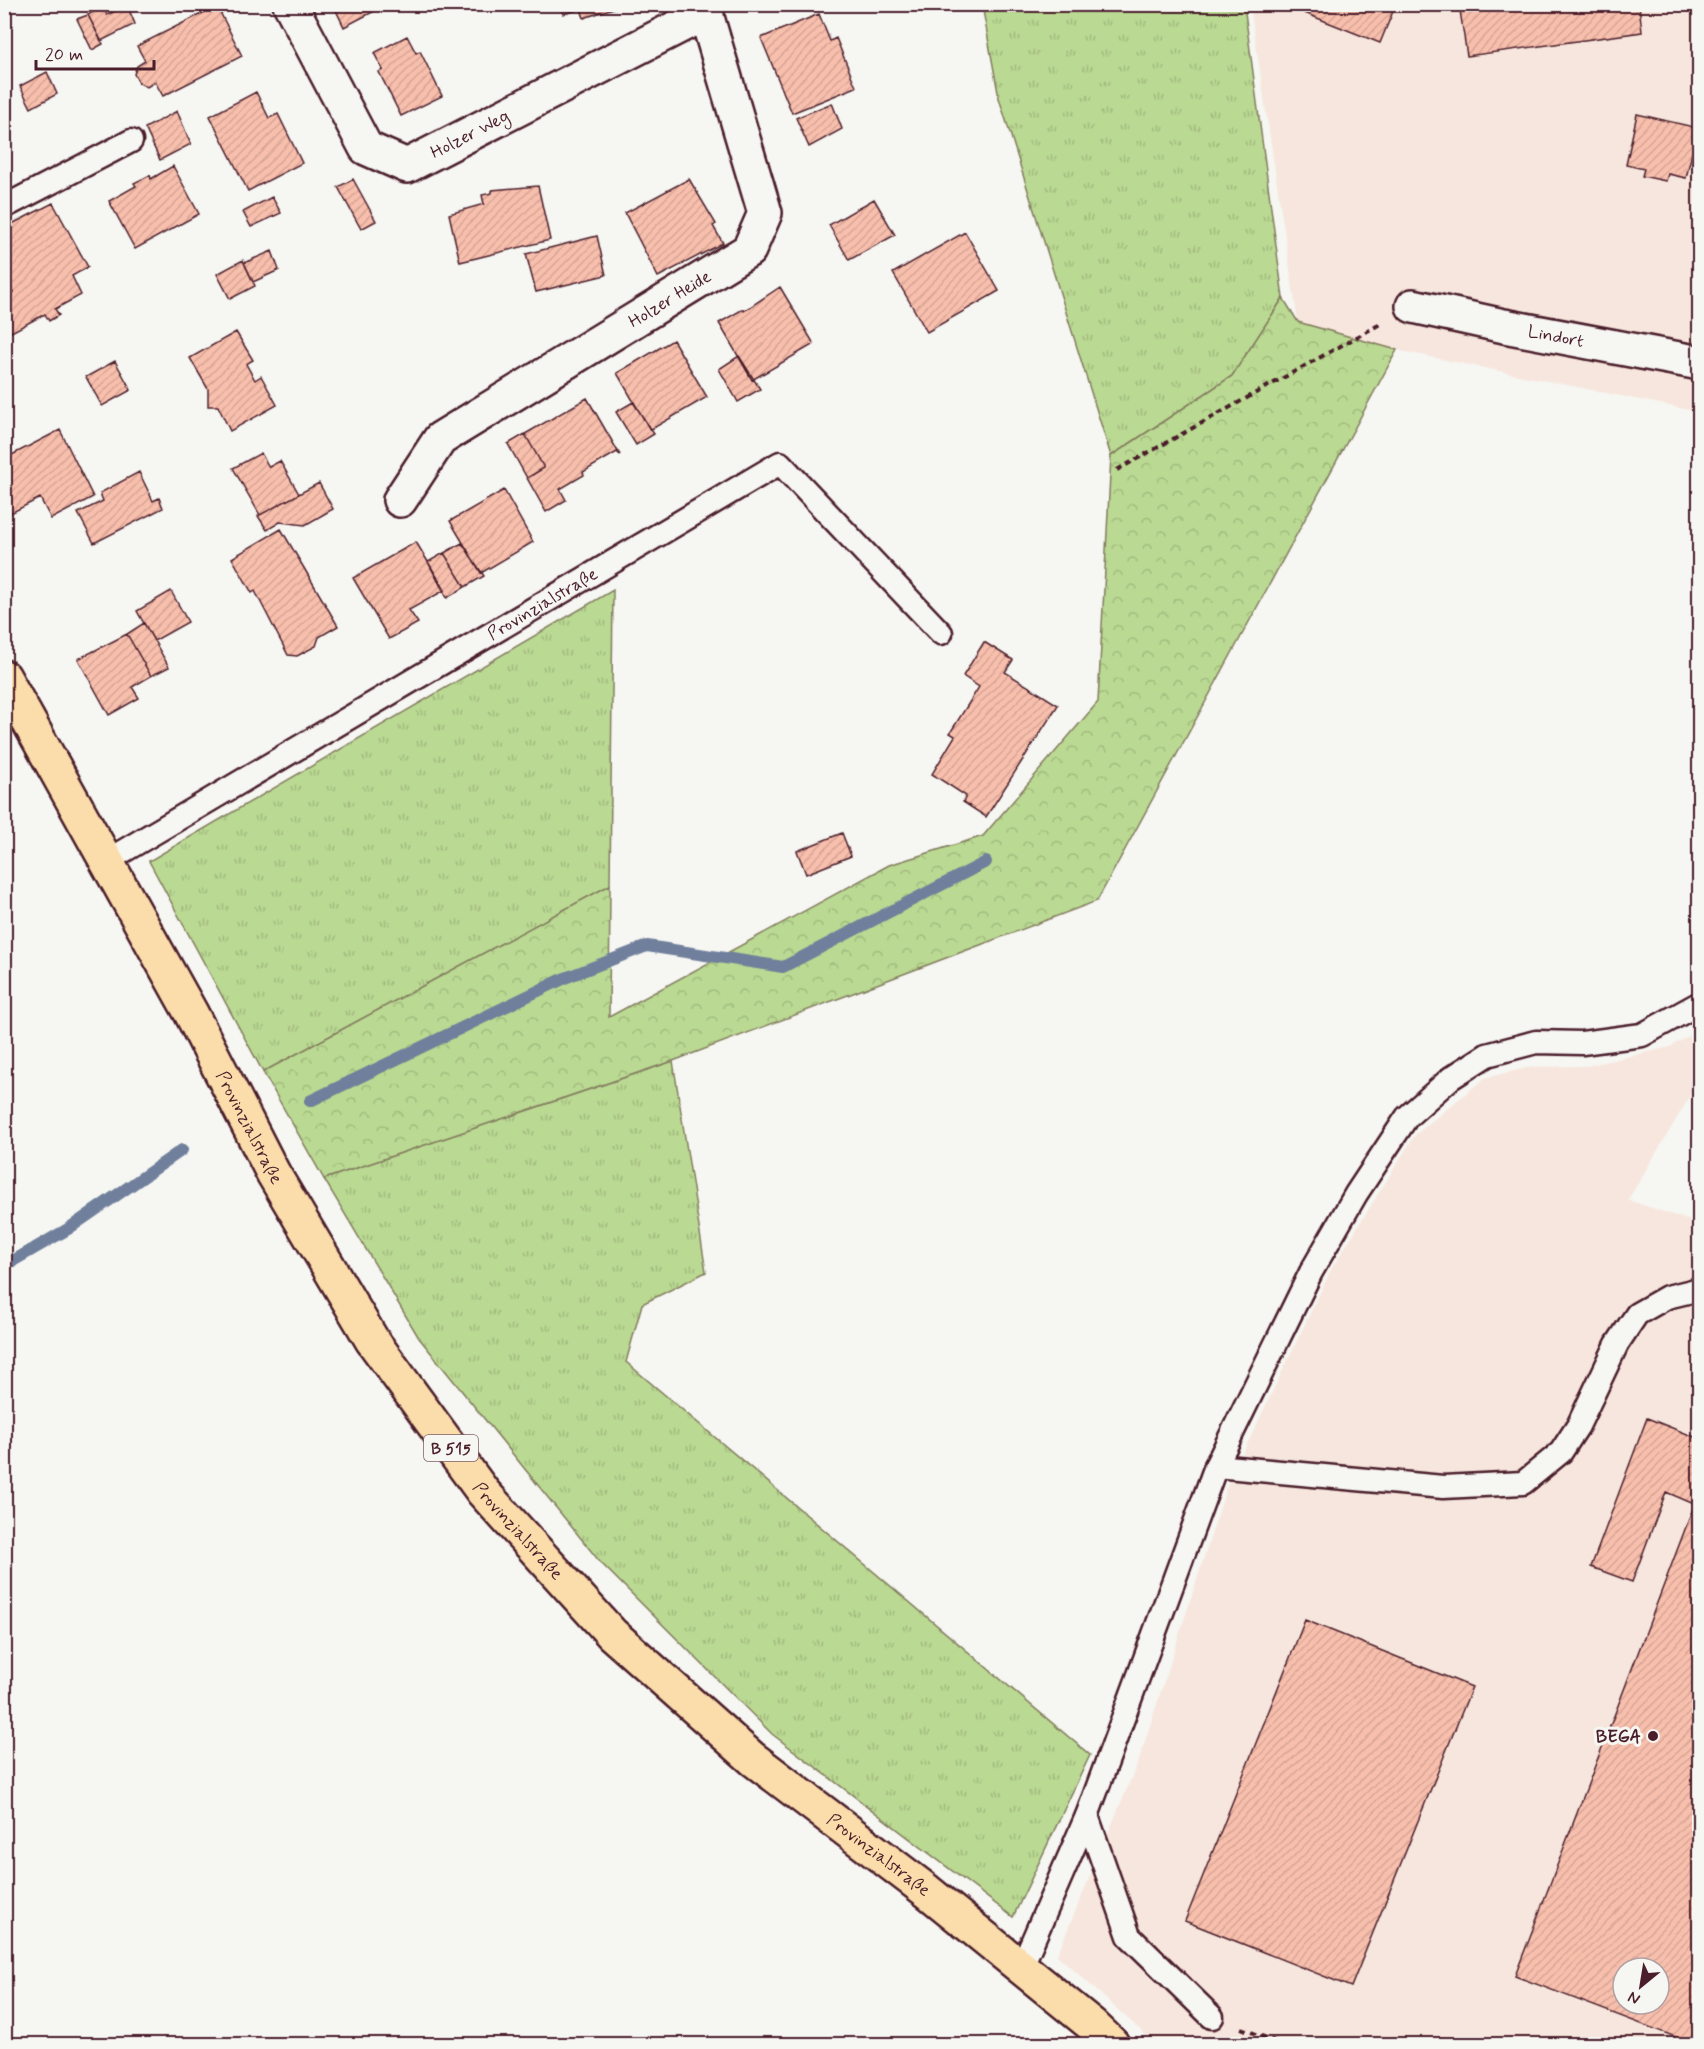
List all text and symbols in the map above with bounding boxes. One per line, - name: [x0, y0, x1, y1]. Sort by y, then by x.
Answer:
- scale bar: [36, 33, 154, 71]
- text: 20 m: [45, 43, 83, 67]
- street label: Holzer Weg: [427, 105, 514, 165]
- street label: Holzer Heide: [624, 265, 716, 334]
- street label: Lindort: [1526, 320, 1586, 354]
- street label: Provinzialstraße: [483, 562, 603, 646]
- street label: Provinzialstraße: [210, 1067, 288, 1189]
- road number: B 515: [424, 1435, 478, 1461]
- street label: Provinzialstraße: [467, 1478, 568, 1586]
- place label: BEGA: [1596, 1725, 1641, 1749]
- marker: BEGA: [1646, 1729, 1660, 1743]
- street label: Provinzialstraße: [822, 1808, 935, 1903]
- north arrow: [1611, 1956, 1671, 2016]
- text: N: [1624, 1986, 1644, 2009]

